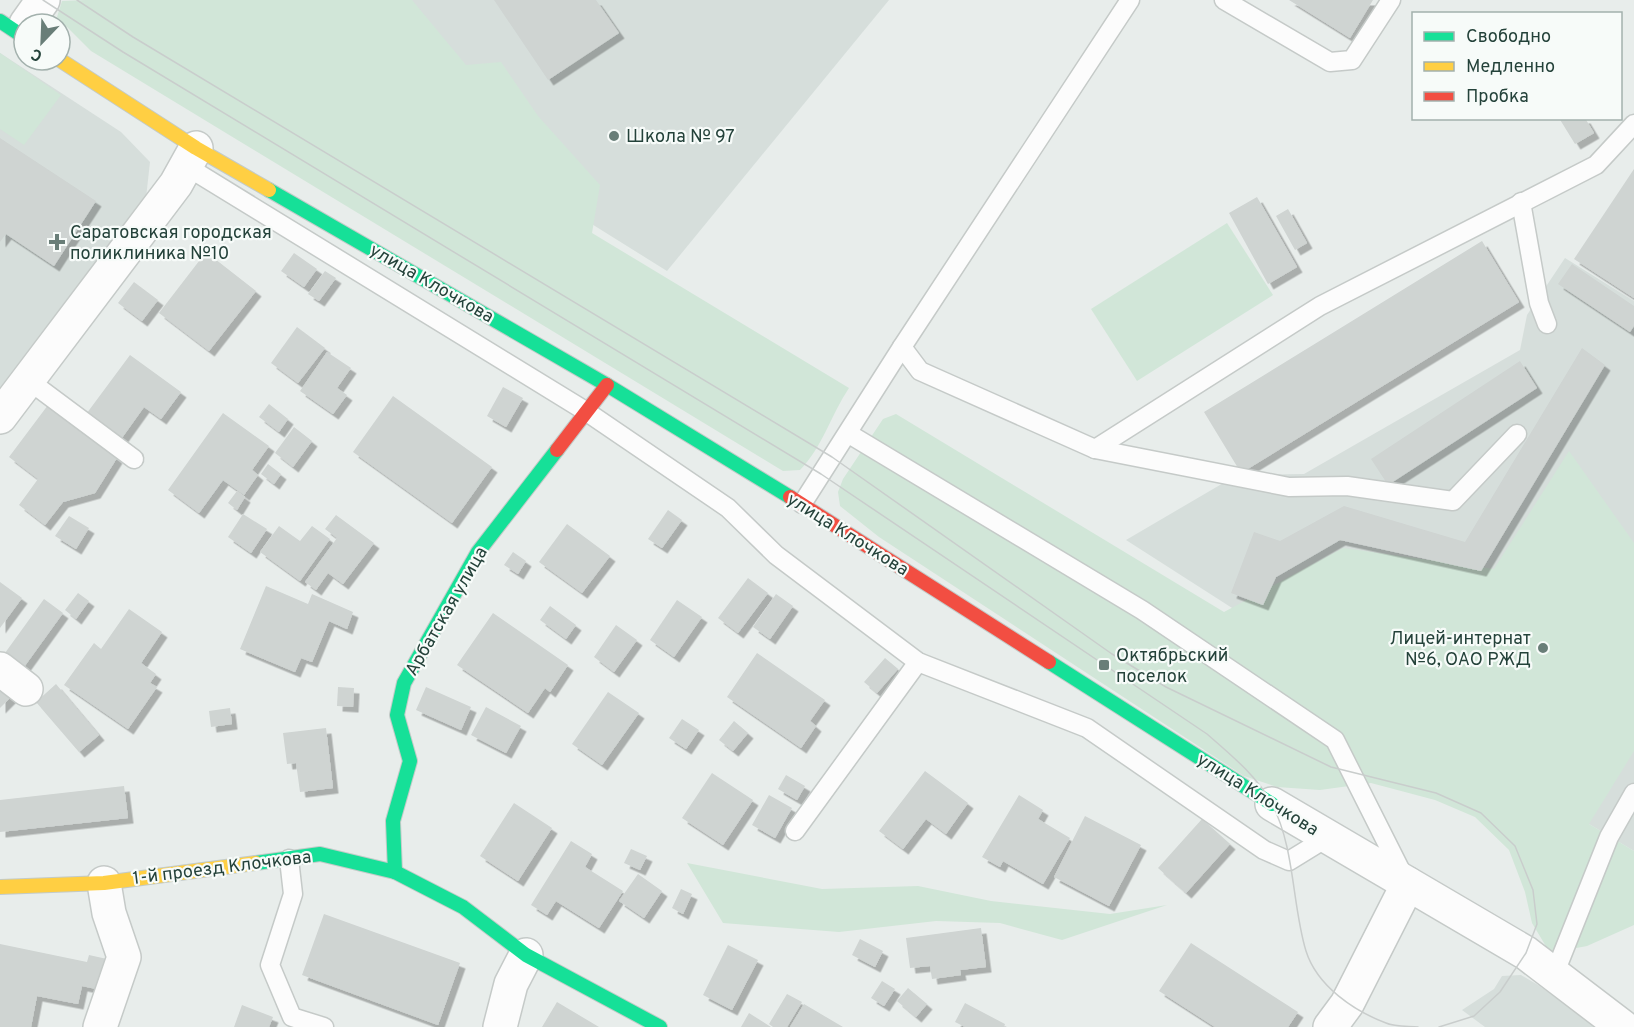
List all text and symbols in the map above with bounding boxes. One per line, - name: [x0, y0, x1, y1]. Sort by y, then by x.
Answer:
- north arrow: [12, 12, 72, 72]
- legend: [1412, 12, 1622, 120]
- text: Свободно: [1466, 26, 1551, 49]
- text: С: [28, 43, 46, 65]
- text: Медленно: [1466, 56, 1555, 79]
- text: Пробка: [1466, 86, 1529, 109]
- place label: Школа № 97: [626, 126, 735, 149]
- marker: Школа № 97: [607, 129, 621, 143]
- place label: Саратовская городская поликлиника №10: [70, 222, 272, 266]
- marker: Саратовская городская поликлиника №10: [48, 233, 66, 251]
- street label: улица Клочкова: [365, 239, 497, 329]
- street label: улица Клочкова: [782, 489, 912, 582]
- street label: Арбатская улица: [401, 543, 494, 681]
- place label: Лицей-интернат №6, ОАО РЖД: [1390, 628, 1531, 672]
- marker: Лицей-интернат №6, ОАО РЖД: [1536, 641, 1550, 655]
- place label: Октябрьский поселок: [1116, 645, 1228, 689]
- marker: Октябрьский поселок: [1097, 658, 1111, 672]
- street label: улица Клочкова: [1192, 749, 1322, 842]
- street label: 1-й проезд Клочкова: [132, 846, 313, 891]

